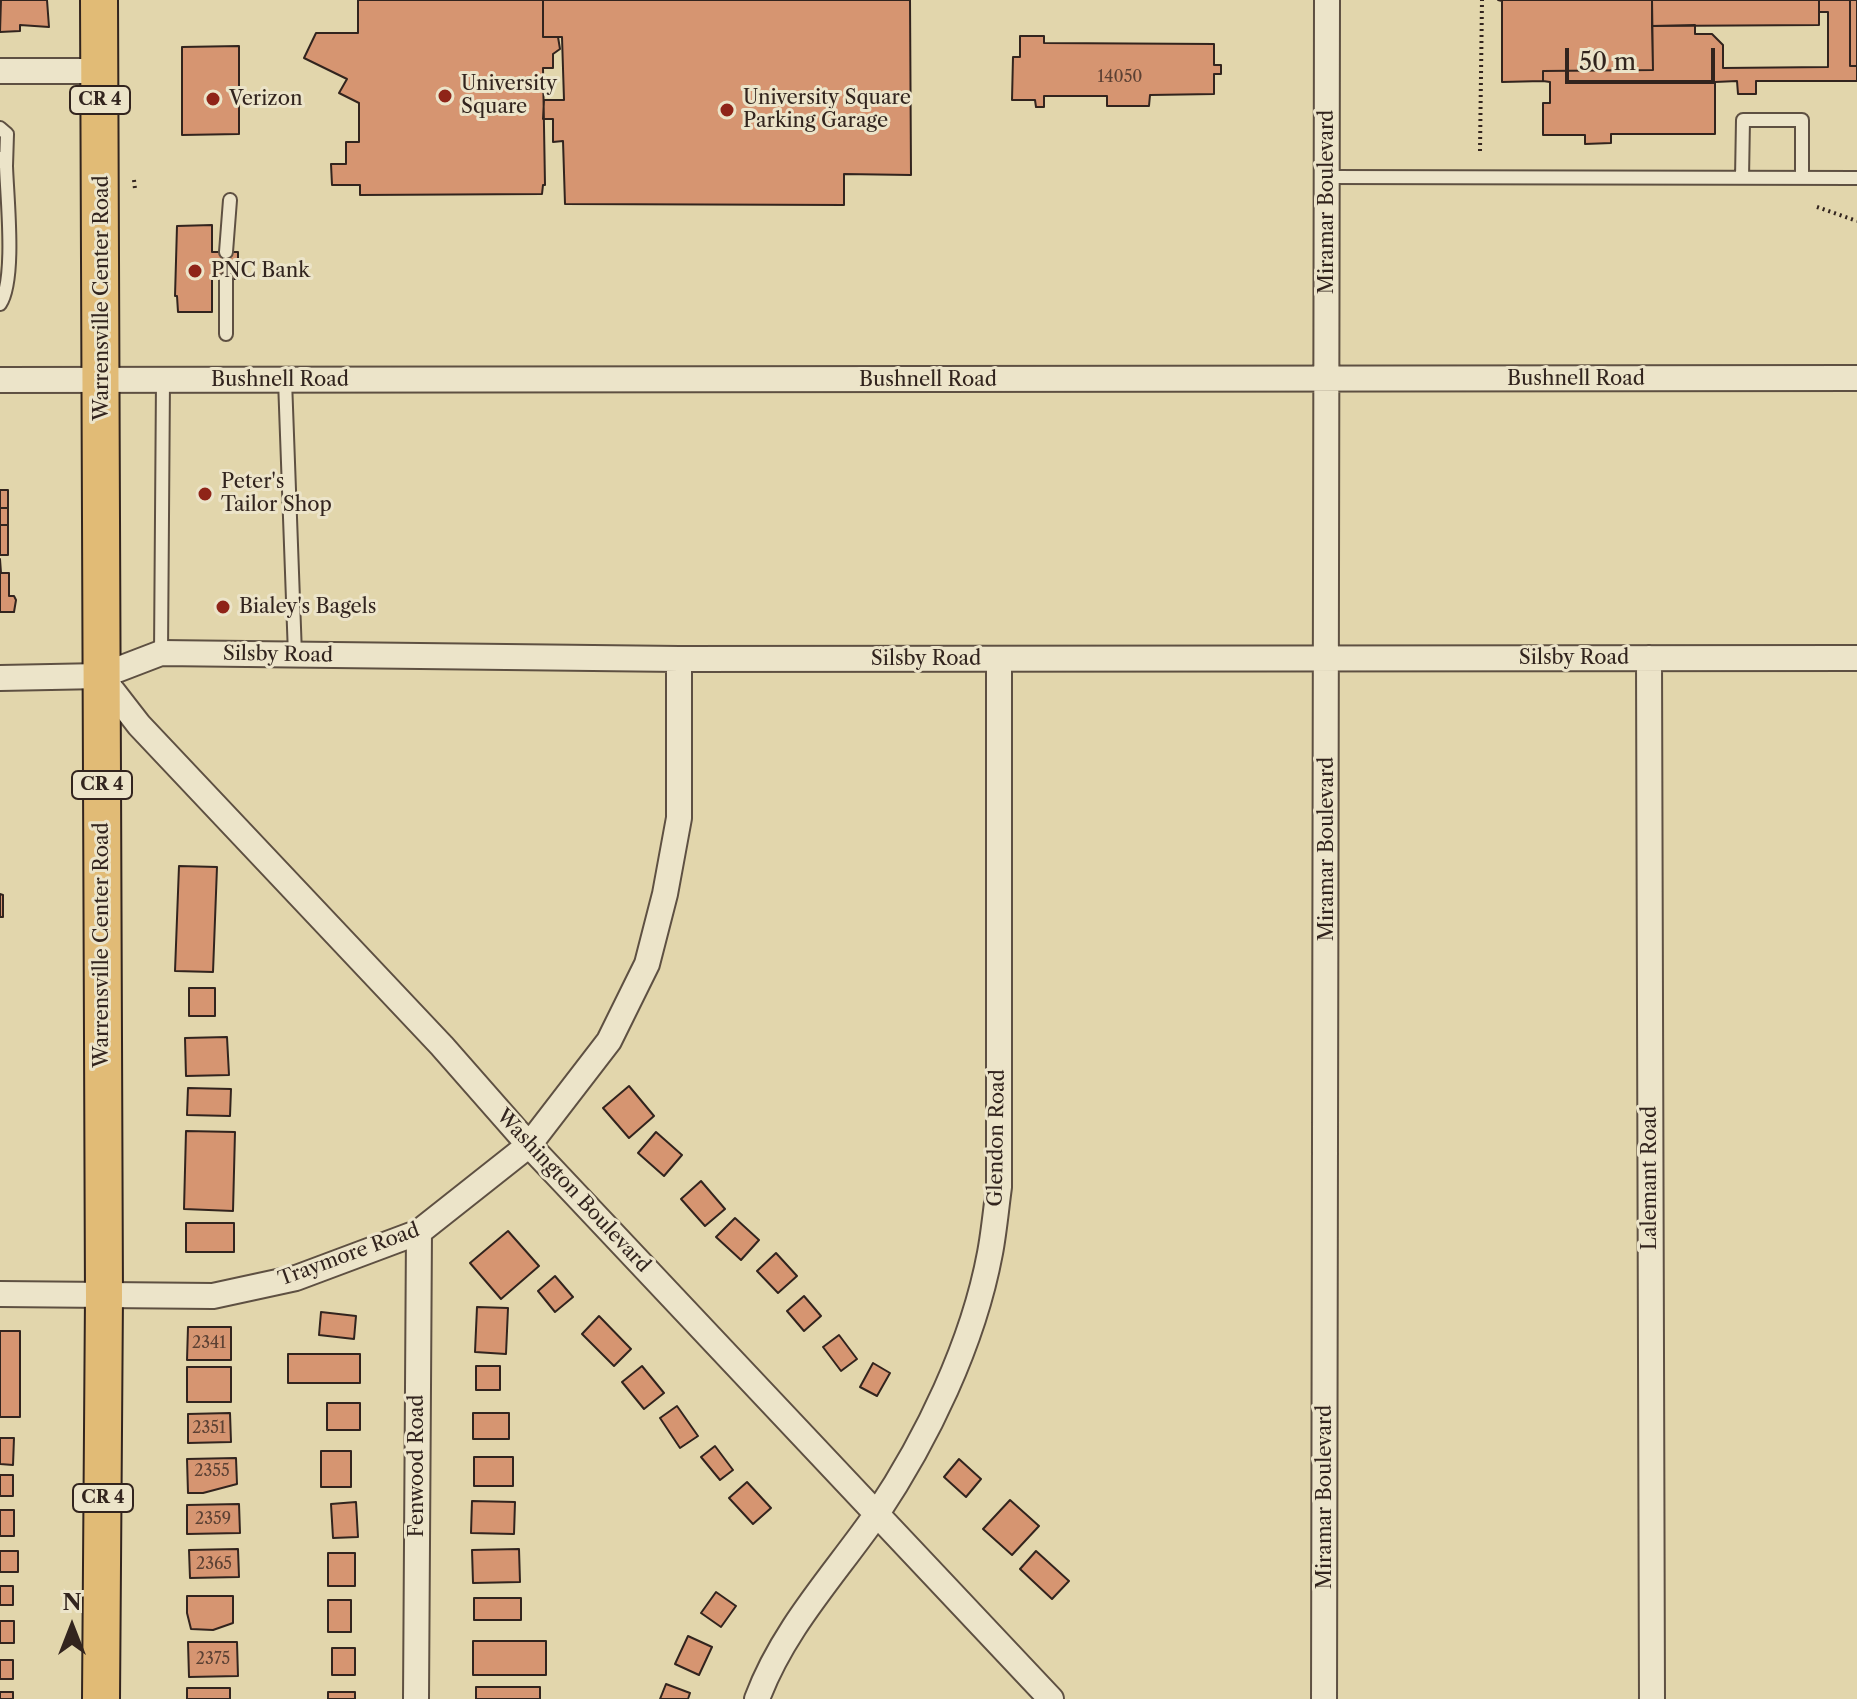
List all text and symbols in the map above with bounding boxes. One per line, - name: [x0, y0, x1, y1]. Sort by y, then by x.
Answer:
- scale bar: [1569, 32, 1719, 82]
- text: 50 m: [1579, 47, 1636, 76]
- house number: 14050: [1098, 67, 1142, 87]
- place label: University Square: [461, 72, 557, 119]
- road number: CR 4: [70, 86, 130, 114]
- place label: University Square Parking Garage: [743, 86, 911, 133]
- place label: Verizon: [229, 87, 302, 111]
- marker: University Square: [436, 87, 454, 105]
- marker: Verizon: [204, 90, 222, 108]
- marker: University Square Parking Garage: [718, 101, 736, 119]
- street label: Miramar Boulevard: [1315, 110, 1339, 294]
- street label: Warrensville Center Road: [90, 175, 114, 421]
- place label: PNC Bank: [211, 259, 310, 283]
- marker: PNC Bank: [186, 262, 204, 280]
- street label: Bushnell Road: [1507, 367, 1645, 391]
- street label: Bushnell Road: [211, 368, 349, 392]
- street label: Bushnell Road: [859, 368, 997, 392]
- place label: Peter's Tailor Shop: [221, 470, 332, 517]
- marker: Peter's Tailor Shop: [196, 485, 214, 503]
- place label: Bialey's Bagels: [239, 595, 376, 619]
- marker: Bialey's Bagels: [214, 598, 232, 616]
- street label: Silsby Road: [223, 642, 333, 668]
- street label: Silsby Road: [1519, 646, 1629, 670]
- street label: Silsby Road: [871, 647, 981, 671]
- street label: Miramar Boulevard: [1315, 757, 1339, 941]
- road number: CR 4: [72, 771, 132, 799]
- street label: Warrensville Center Road: [90, 822, 114, 1068]
- street label: Glendon Road: [984, 1069, 1010, 1207]
- street label: Washington Boulevard: [491, 1104, 655, 1278]
- street label: Lalemant Road: [1638, 1106, 1662, 1250]
- street label: Traymore Road: [275, 1218, 423, 1292]
- house number: 2341: [192, 1333, 226, 1353]
- street label: Fenwood Road: [405, 1395, 429, 1537]
- street label: Miramar Boulevard: [1313, 1405, 1337, 1589]
- house number: 2351: [192, 1418, 226, 1438]
- house number: 2355: [194, 1461, 230, 1481]
- road number: CR 4: [73, 1484, 133, 1512]
- house number: 2359: [195, 1509, 231, 1529]
- house number: 2365: [196, 1554, 232, 1574]
- north arrow: [32, 1587, 112, 1667]
- text: N: [62, 1589, 82, 1616]
- house number: 2375: [196, 1649, 230, 1669]

